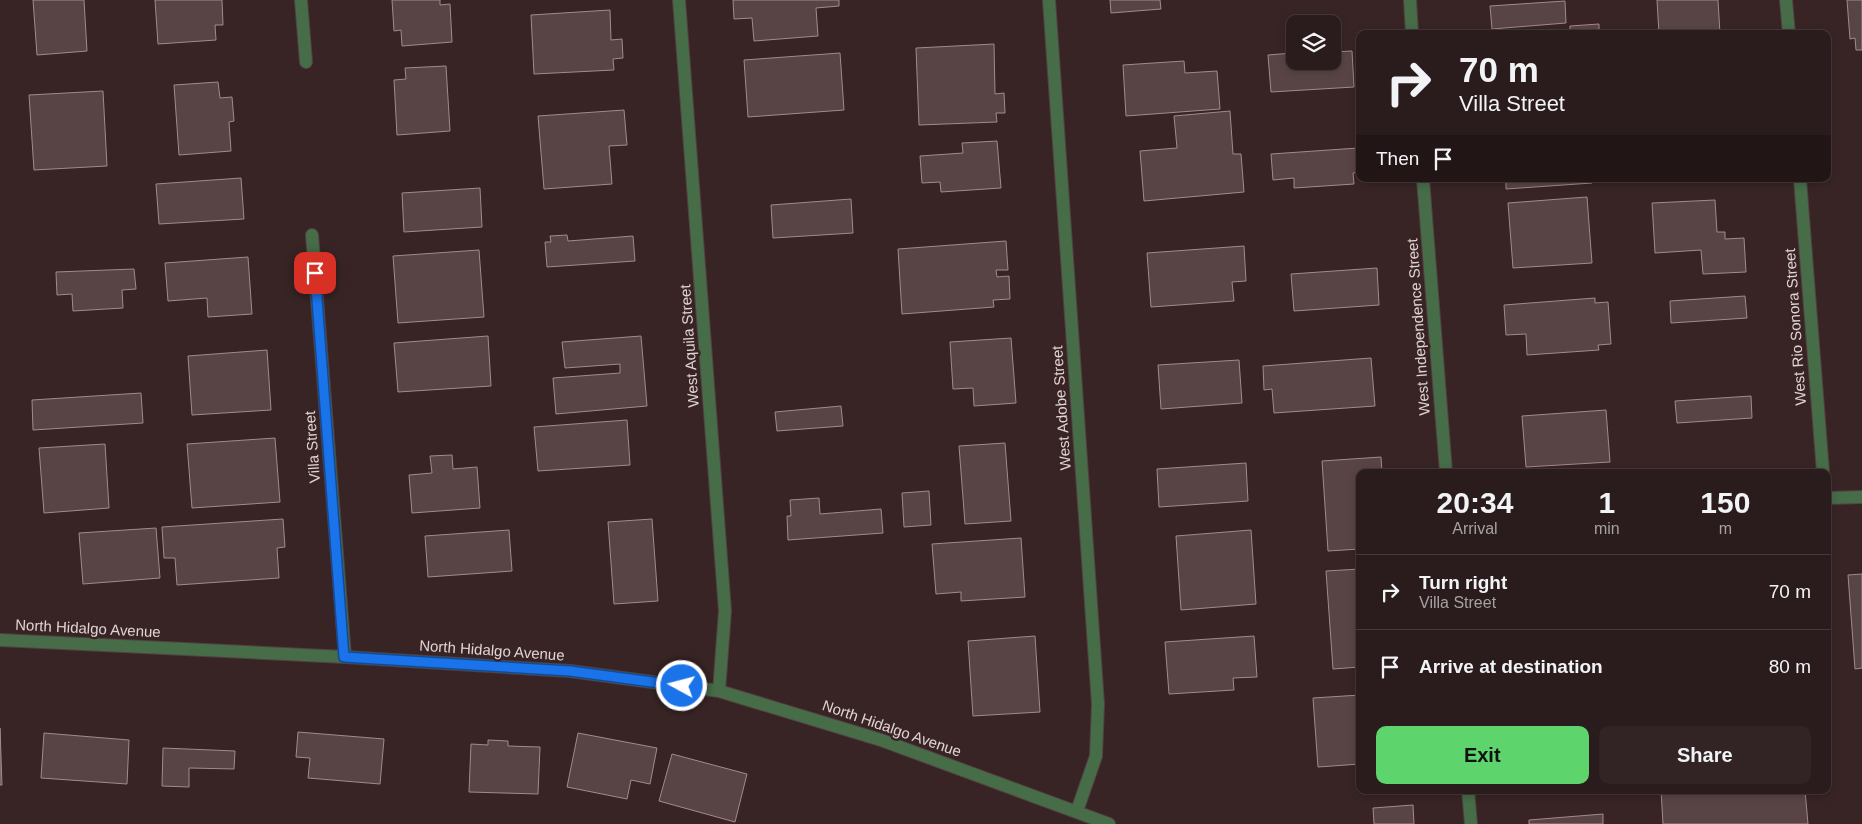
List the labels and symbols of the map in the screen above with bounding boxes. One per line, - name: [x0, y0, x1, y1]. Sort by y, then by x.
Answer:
- street label: West Independence Street: [1403, 237, 1433, 416]
- street label: West Rio Sonora Street: [1781, 247, 1809, 406]
- pin: [294, 252, 336, 294]
- street label: West Aquila Street: [676, 283, 702, 408]
- street label: West Adobe Street: [1048, 344, 1074, 471]
- street label: Villa Street: [301, 410, 323, 484]
- street label: North Hidalgo Avenue: [15, 616, 161, 640]
- street label: North Hidalgo Avenue: [419, 636, 565, 664]
- position arrow: [655, 659, 707, 711]
- street label: North Hidalgo Avenue: [820, 696, 964, 760]

